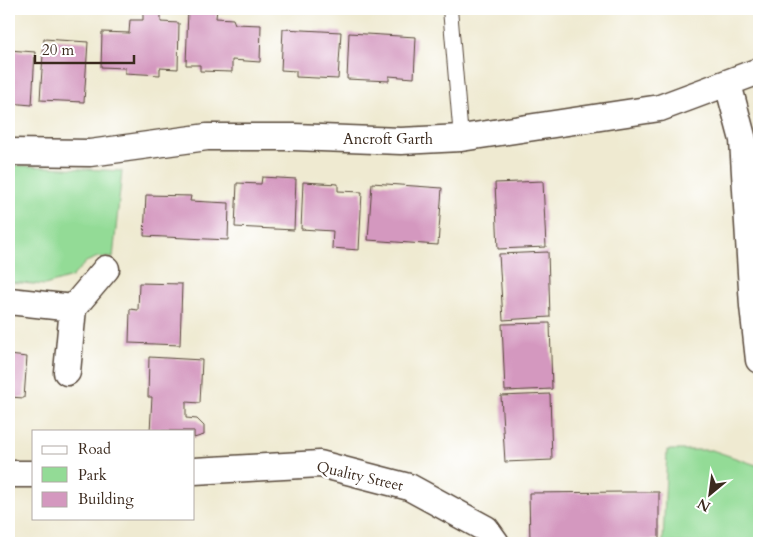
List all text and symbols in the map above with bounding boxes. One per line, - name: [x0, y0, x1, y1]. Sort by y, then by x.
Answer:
- scale bar: [35, 32, 134, 64]
- text: 20 m: [42, 40, 74, 60]
- street label: Ancroft Garth: [343, 129, 434, 149]
- legend: [32, 430, 195, 520]
- text: Road: [78, 439, 111, 459]
- street label: Quality Street: [315, 456, 406, 496]
- text: Park: [78, 465, 107, 485]
- north arrow: [686, 470, 736, 520]
- text: Building: [78, 489, 134, 509]
- text: N: [694, 494, 714, 516]

